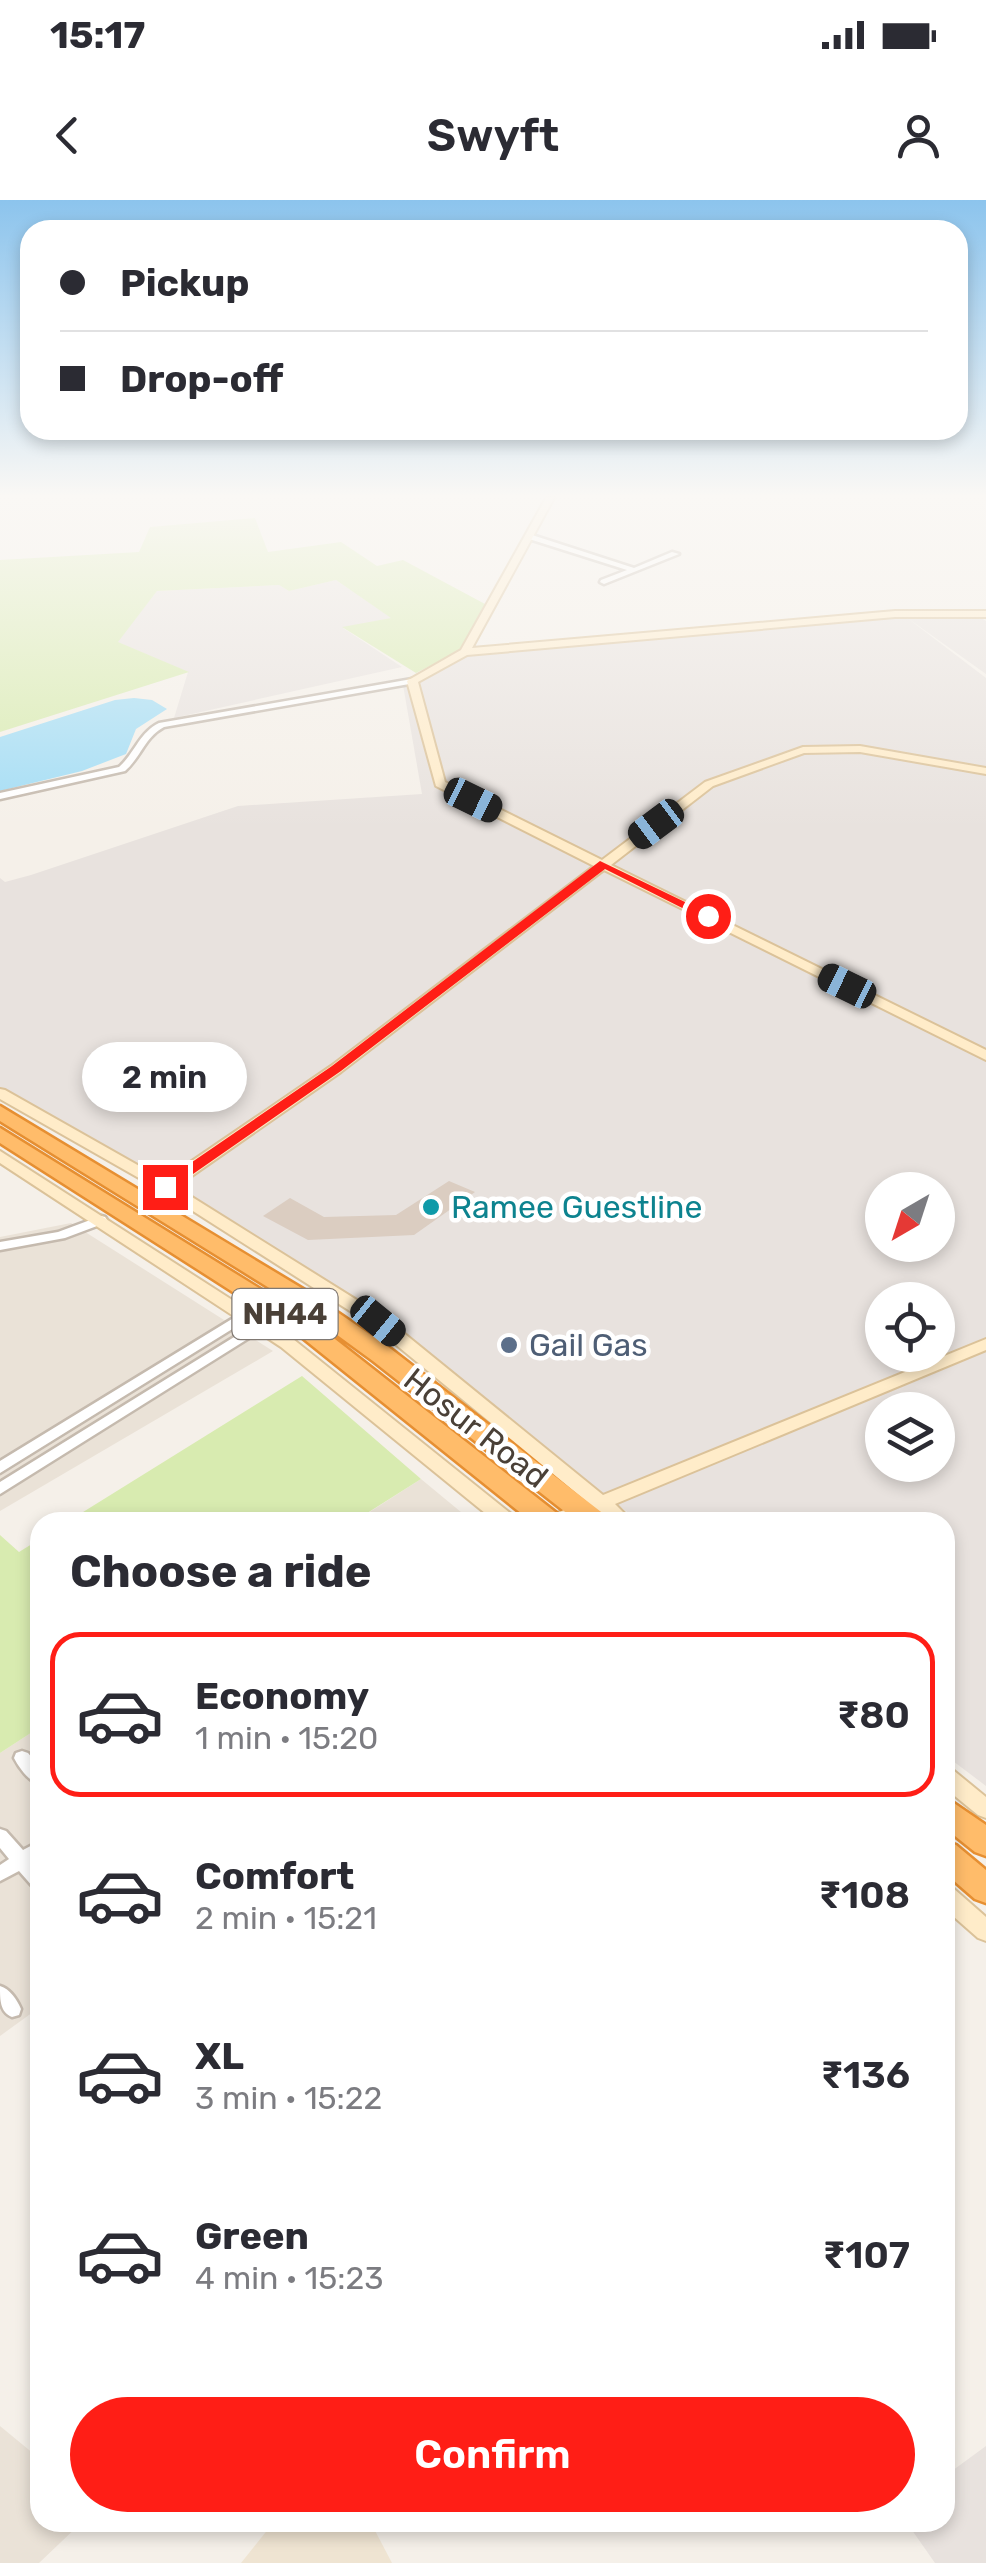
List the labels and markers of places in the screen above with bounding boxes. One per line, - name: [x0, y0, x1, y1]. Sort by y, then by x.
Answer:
- place label: Ramee Guestline: [451, 1188, 702, 1226]
- marker: Ramee Guestline: [420, 1196, 442, 1218]
- place label: Gail Gas: [529, 1326, 648, 1364]
- marker: Gail Gas: [498, 1334, 520, 1356]

